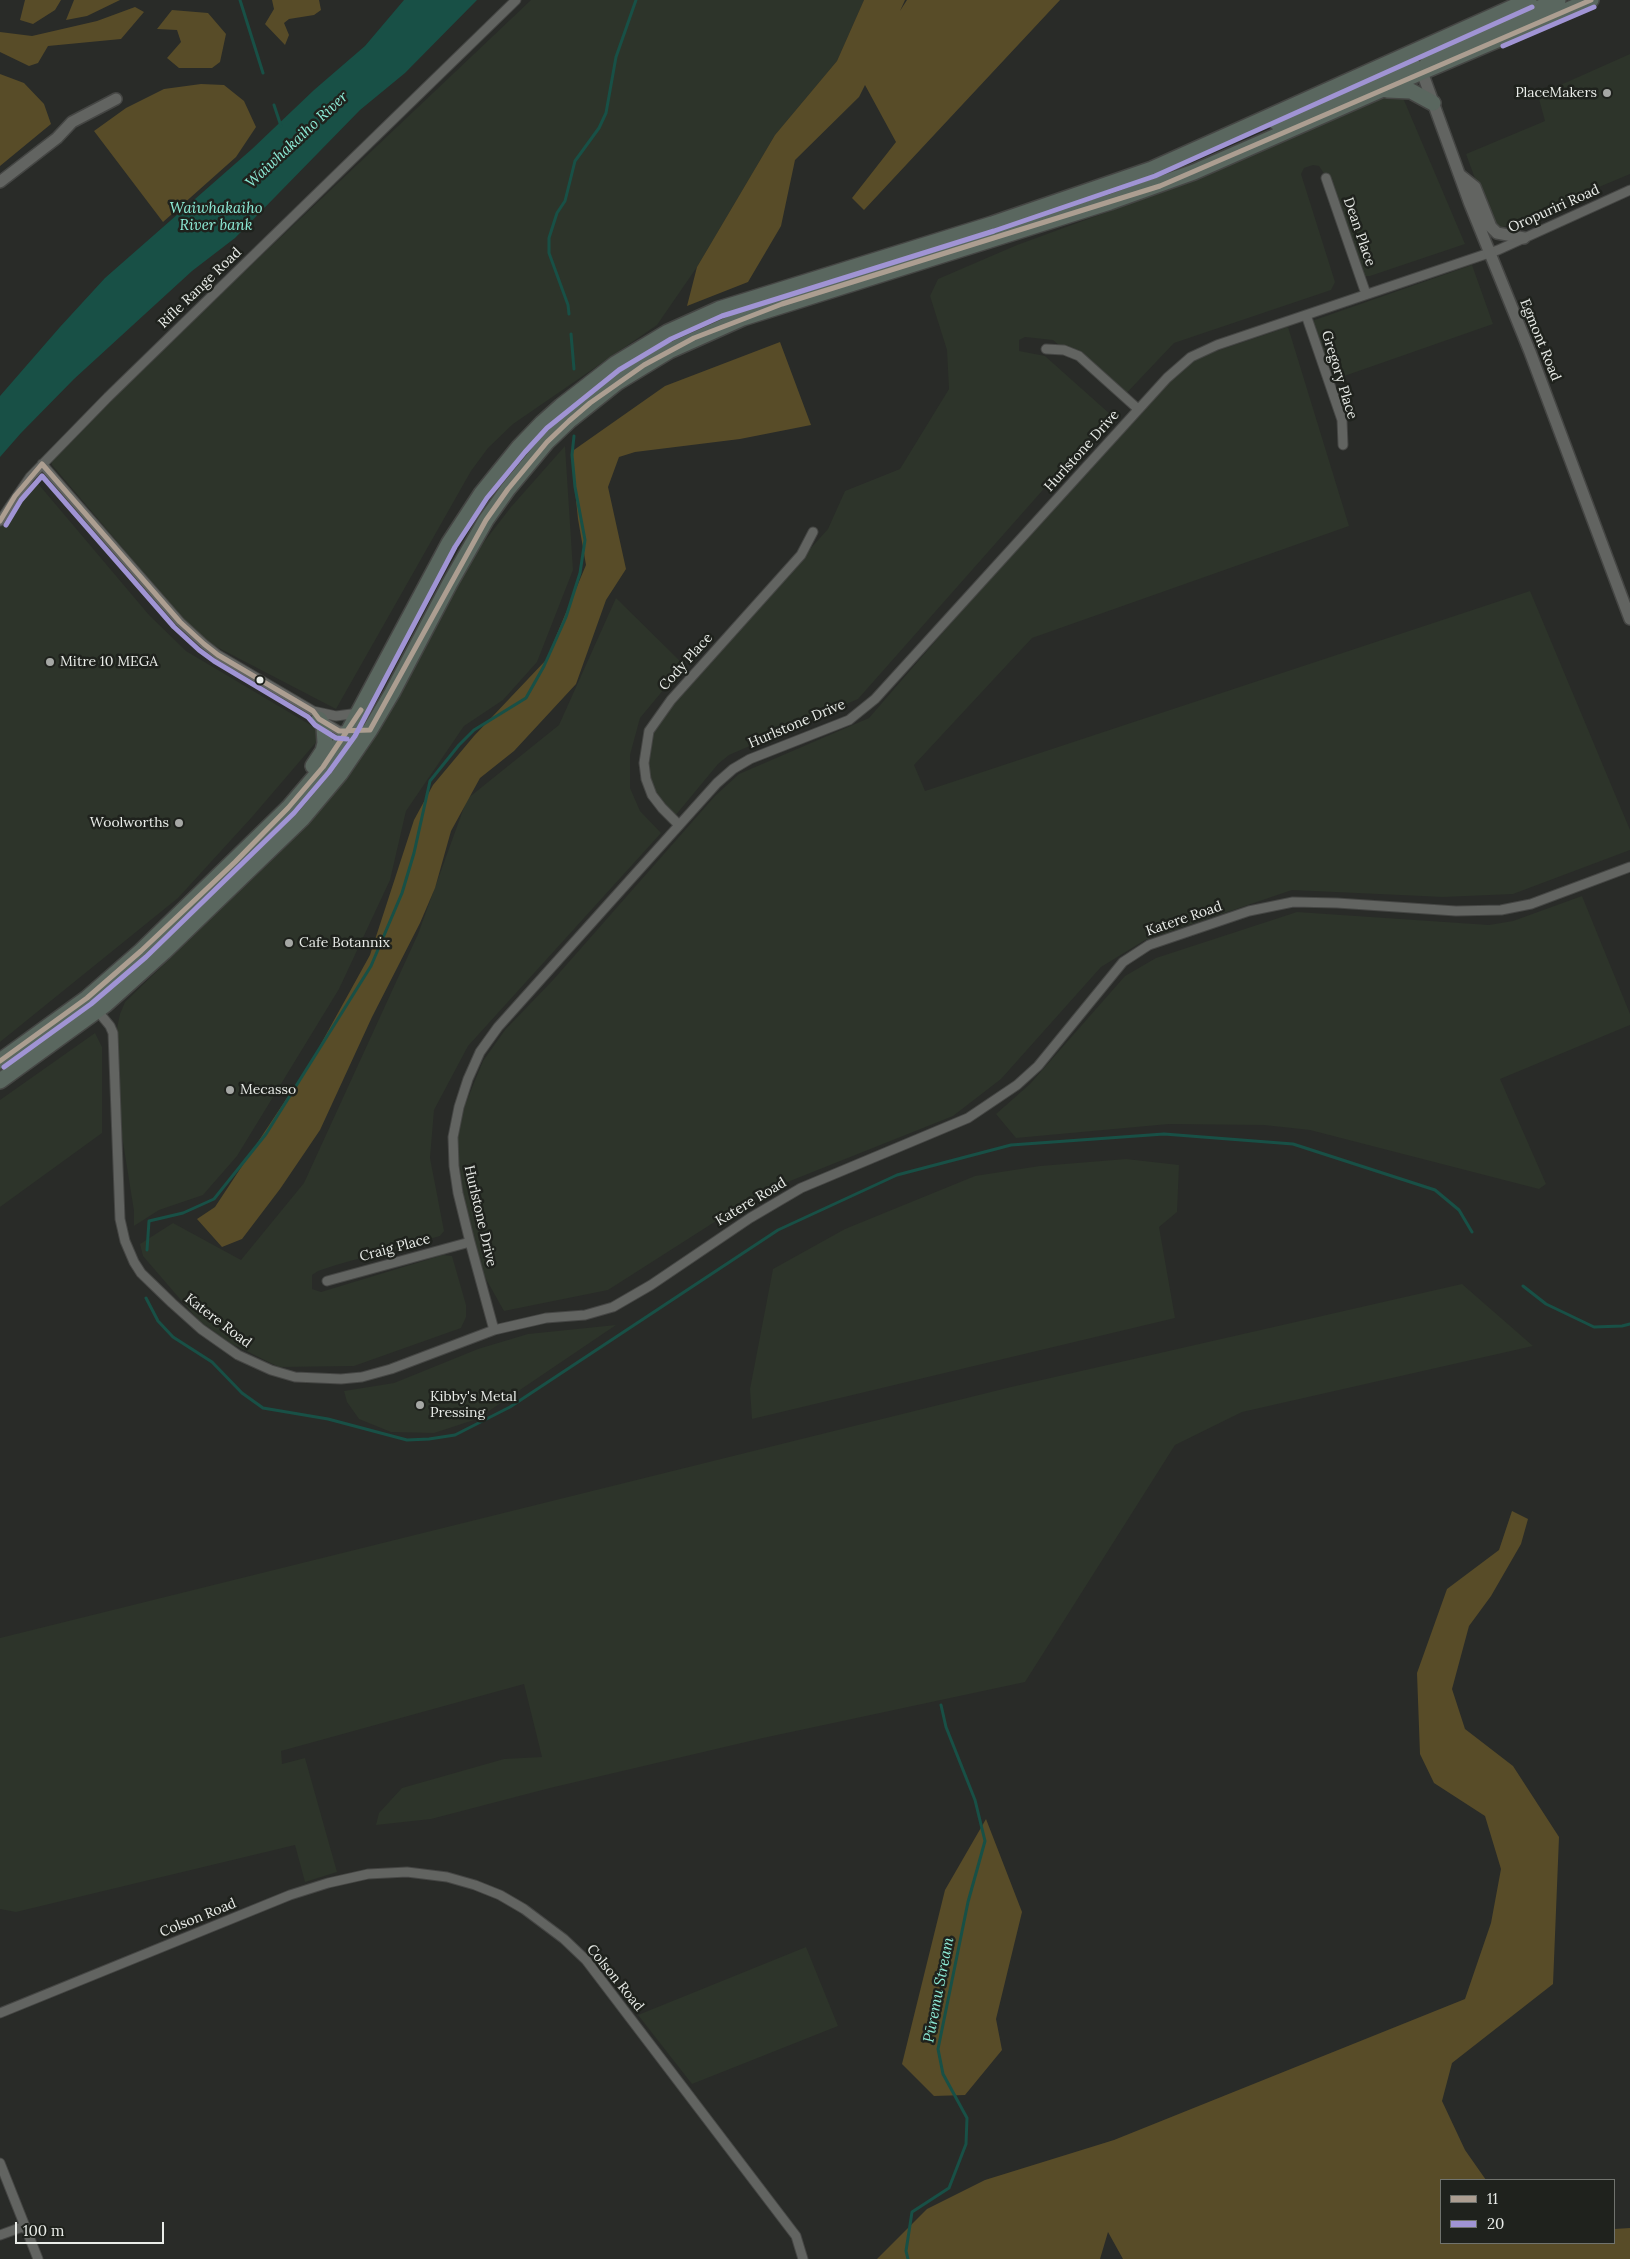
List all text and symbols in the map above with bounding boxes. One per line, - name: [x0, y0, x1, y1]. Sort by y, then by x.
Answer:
- place label: PlaceMakers: [1515, 85, 1597, 101]
- marker: PlaceMakers: [1601, 87, 1613, 99]
- water label: Waiwhakaiho River: [242, 88, 352, 192]
- street label: Oropuriri Road: [1506, 181, 1602, 237]
- street label: Dean Place: [1339, 195, 1379, 269]
- water label: Waiwhakaiho River bank: [169, 200, 263, 235]
- street label: Rifle Range Road: [155, 244, 245, 332]
- street label: Egmont Road: [1516, 297, 1564, 383]
- street label: Gregory Place: [1318, 329, 1360, 421]
- street label: Hurlstone Drive: [1041, 407, 1123, 495]
- street label: Cody Place: [656, 630, 716, 694]
- place label: Mitre 10 MEGA: [60, 654, 158, 670]
- marker: Mitre 10 MEGA: [44, 656, 56, 668]
- unlabelled marker: [255, 675, 265, 685]
- street label: Hurlstone Drive: [746, 696, 848, 752]
- place label: Woolworths: [90, 815, 169, 831]
- marker: Woolworths: [173, 817, 185, 829]
- street label: Katere Road: [1144, 898, 1224, 940]
- place label: Cafe Botannix: [299, 935, 390, 951]
- marker: Cafe Botannix: [283, 937, 295, 949]
- place label: Mecasso: [240, 1082, 296, 1098]
- marker: Mecasso: [224, 1084, 236, 1096]
- street label: Hurlstone Drive: [460, 1164, 500, 1268]
- street label: Katere Road: [713, 1174, 789, 1230]
- street label: Craig Place: [358, 1230, 432, 1266]
- street label: Katere Road: [181, 1290, 255, 1352]
- place label: Kibby's Metal Pressing: [430, 1389, 517, 1421]
- marker: Kibby's Metal Pressing: [414, 1399, 426, 1411]
- street label: Colson Road: [157, 1895, 239, 1941]
- water label: Pūremu Stream: [920, 1936, 958, 2044]
- street label: Colson Road: [583, 1941, 647, 2015]
- legend: [1440, 2179, 1615, 2244]
- text: 11: [1487, 2189, 1498, 2208]
- scale bar: [18, 2212, 166, 2244]
- text: 20: [1487, 2214, 1504, 2233]
- text: 100 m: [23, 2221, 64, 2240]

